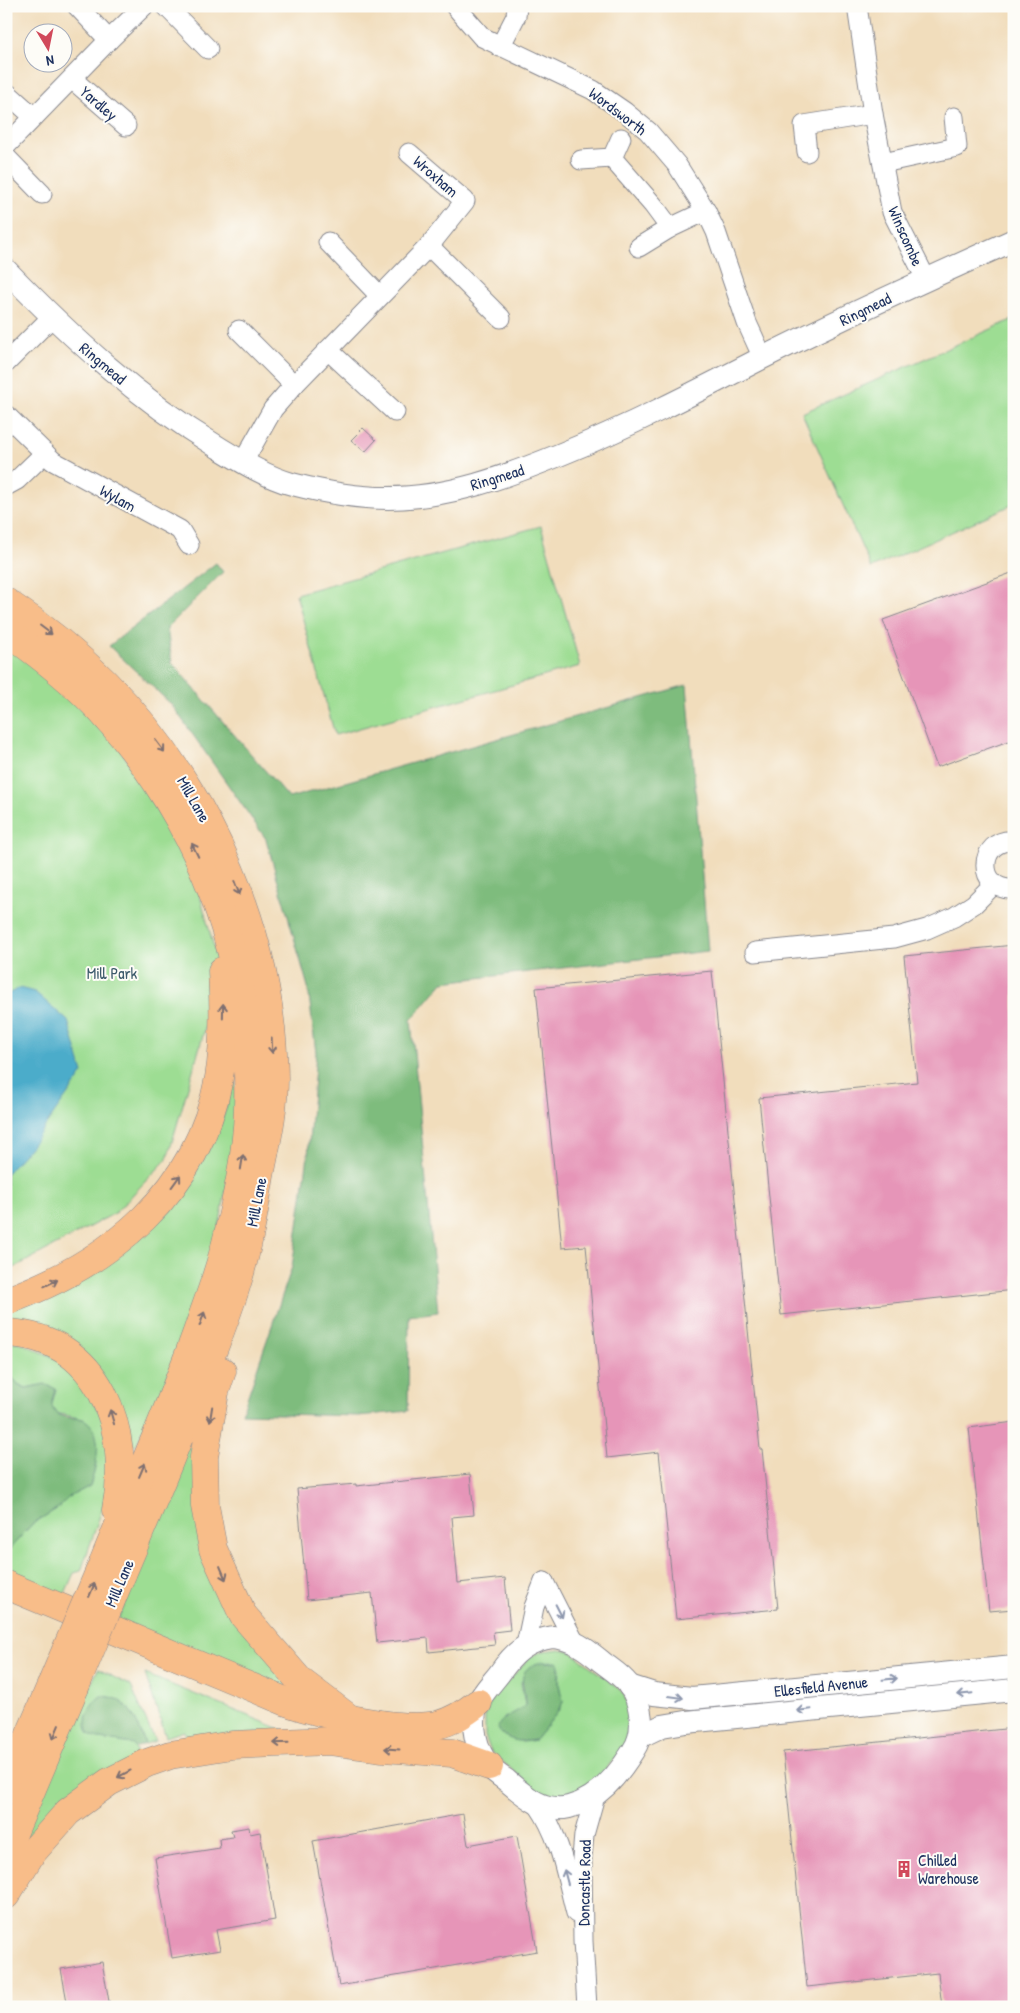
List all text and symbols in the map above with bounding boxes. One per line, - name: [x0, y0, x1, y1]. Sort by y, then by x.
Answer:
- north arrow: [22, 22, 72, 72]
- text: N: [44, 51, 56, 71]
- street label: Yardley: [76, 81, 123, 126]
- street label: Wordsworth: [585, 82, 652, 140]
- street label: Wroxham: [409, 150, 463, 202]
- street label: Winscombe: [883, 203, 929, 270]
- street label: Ringmead: [835, 287, 895, 331]
- street label: Ringmead: [75, 337, 131, 389]
- street label: Ringmead: [468, 458, 526, 496]
- street label: Wylam: [96, 479, 140, 517]
- one-way arrow: [39, 625, 53, 635]
- one-way arrow: [155, 739, 165, 753]
- street label: Mill Lane: [172, 772, 216, 826]
- one-way arrow: [190, 843, 199, 858]
- one-way arrow: [233, 880, 242, 895]
- park label: Mill Park: [87, 962, 138, 984]
- one-way arrow: [218, 1003, 228, 1020]
- one-way arrow: [268, 1037, 277, 1053]
- one-way arrow: [237, 1154, 247, 1170]
- one-way arrow: [171, 1175, 181, 1189]
- street label: Mill Lane: [240, 1175, 272, 1228]
- one-way arrow: [43, 1278, 58, 1287]
- one-way arrow: [198, 1312, 207, 1327]
- one-way arrow: [206, 1405, 216, 1421]
- one-way arrow: [107, 1409, 117, 1425]
- one-way arrow: [138, 1463, 148, 1478]
- street label: Mill Lane: [99, 1555, 139, 1610]
- one-way arrow: [219, 1565, 228, 1580]
- one-way arrow: [87, 1583, 97, 1598]
- one-way arrow: [555, 1603, 564, 1618]
- street label: Ellesfield Avenue: [773, 1670, 870, 1702]
- one-way arrow: [882, 1674, 898, 1684]
- one-way arrow: [958, 1689, 974, 1699]
- one-way arrow: [668, 1692, 684, 1702]
- one-way arrow: [796, 1705, 812, 1715]
- one-way arrow: [51, 1724, 60, 1739]
- one-way arrow: [273, 1739, 289, 1748]
- one-way arrow: [384, 1744, 400, 1753]
- one-way arrow: [116, 1769, 131, 1779]
- street label: Doncastle Road: [572, 1840, 596, 1926]
- place label: Chilled Warehouse: [918, 1849, 979, 1889]
- building icon: Chilled Warehouse: [894, 1859, 914, 1879]
- one-way arrow: [561, 1870, 571, 1886]

